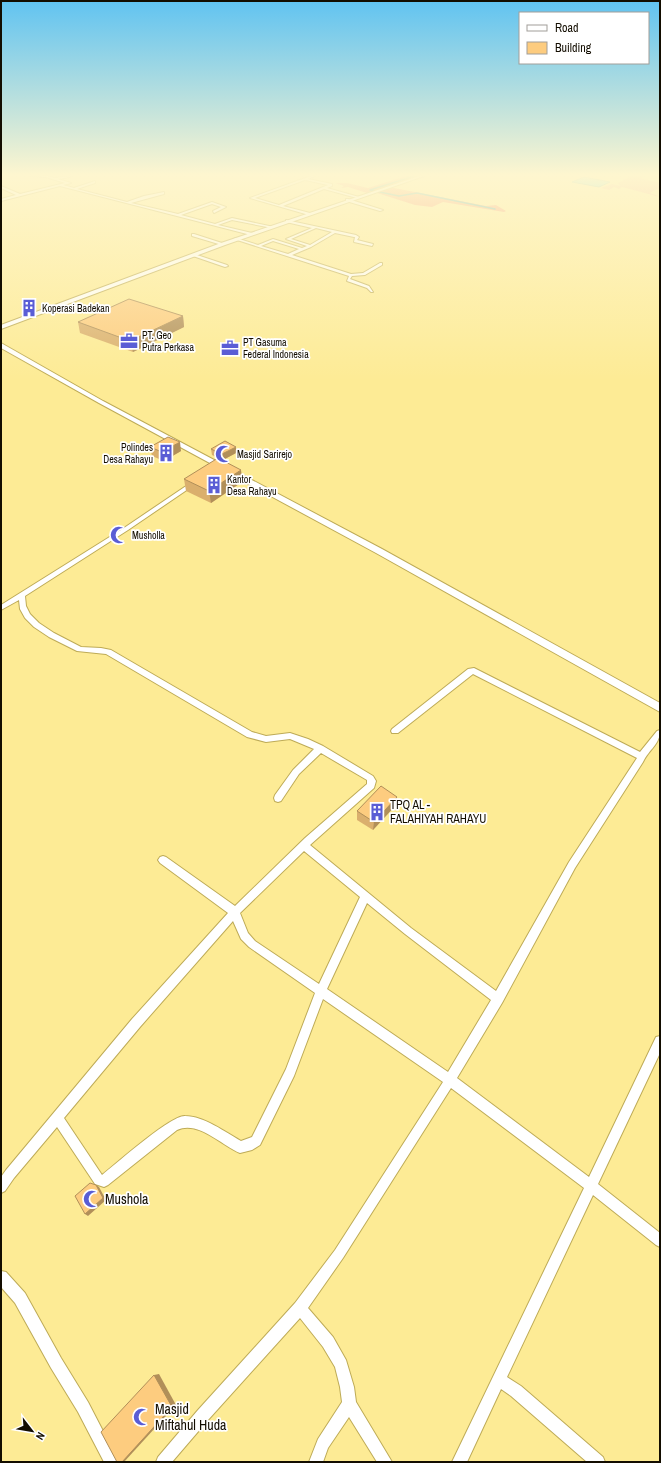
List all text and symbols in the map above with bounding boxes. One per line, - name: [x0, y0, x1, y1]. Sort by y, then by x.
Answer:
- legend: [519, 12, 649, 64]
- text: Road: [555, 20, 579, 36]
- text: Building: [555, 40, 592, 56]
- building icon: Koperasi Badekan: [19, 298, 39, 318]
- place label: Koperasi Badekan: [42, 302, 109, 315]
- place label: PT. Geo Putra Perkasa: [142, 329, 194, 354]
- office icon: PT. Geo Putra Perkasa: [119, 331, 139, 351]
- place label: PT Gasuma Federal Indonesia: [243, 336, 309, 361]
- office icon: PT Gasuma Federal Indonesia: [220, 338, 240, 358]
- place label: Polindes Desa Rahayu: [103, 441, 153, 466]
- building icon: Polindes Desa Rahayu: [156, 443, 176, 463]
- mosque icon: Masjid Sarirejo: [214, 444, 234, 464]
- place label: Masjid Sarirejo: [237, 448, 293, 461]
- place label: Kantor Desa Rahayu: [227, 473, 277, 498]
- building icon: Kantor Desa Rahayu: [204, 475, 224, 495]
- mosque icon: Musholla: [109, 525, 129, 545]
- place label: Musholla: [132, 529, 165, 542]
- place label: TPQ AL - FALAHIYAH RAHAYU: [390, 797, 486, 827]
- building icon: TPQ AL - FALAHIYAH RAHAYU: [367, 802, 387, 822]
- mosque icon: Mushola: [82, 1189, 102, 1209]
- place label: Mushola: [105, 1190, 149, 1208]
- place label: Masjid Miftahul Huda: [155, 1400, 227, 1434]
- mosque icon: Masjid Miftahul Huda: [132, 1407, 152, 1427]
- north arrow: [12, 1411, 52, 1451]
- text: N: [33, 1430, 48, 1443]

